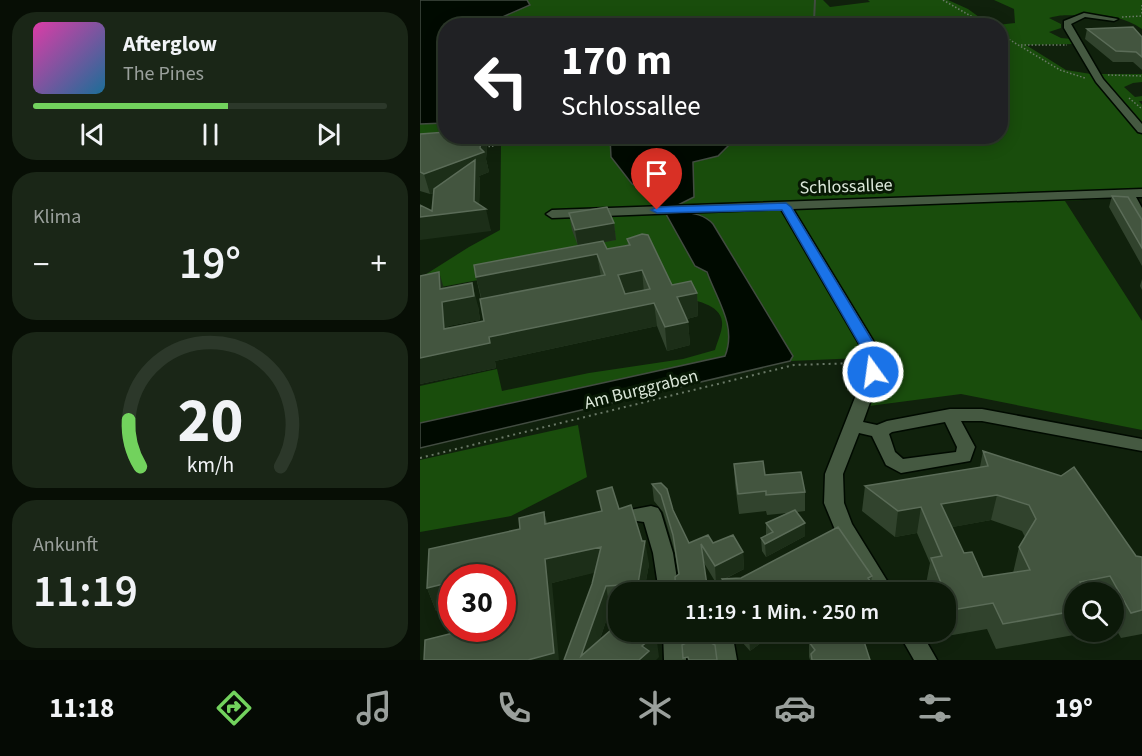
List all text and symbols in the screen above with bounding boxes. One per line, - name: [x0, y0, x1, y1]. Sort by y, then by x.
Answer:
- text: Afterglow: [123, 28, 217, 60]
- text: 170 m: [561, 31, 672, 91]
- icon: left: [462, 42, 540, 120]
- text: The Pines: [123, 60, 204, 88]
- text: Schlossallee: [561, 87, 701, 126]
- icon: previous: [76, 118, 109, 151]
- icon: pause: [194, 118, 227, 151]
- icon: next: [312, 118, 345, 151]
- pin: [631, 148, 682, 210]
- icon: arrive: [640, 157, 673, 190]
- street label: Schlossallee: [799, 172, 893, 201]
- text: Klima: [33, 203, 81, 231]
- text: 19°: [179, 232, 241, 296]
- text: −: [33, 241, 49, 288]
- text: +: [371, 241, 387, 288]
- position arrow: [841, 340, 905, 404]
- street label: Am Burggraben: [582, 363, 701, 416]
- text: 20: [177, 377, 243, 466]
- text: km/h: [186, 450, 234, 481]
- text: Ankunft: [33, 531, 98, 559]
- text: 11:19: [33, 560, 138, 624]
- speed limit sign: 30: [438, 564, 516, 642]
- map controls: [1064, 582, 1124, 642]
- button: search: [1064, 582, 1124, 642]
- text: 11:19 · 1 Min. · 250 m: [685, 596, 879, 628]
- icon: directions: [213, 687, 255, 729]
- icon: music: [353, 687, 395, 729]
- icon: phone: [493, 687, 535, 729]
- icon: climate: [634, 687, 676, 729]
- icon: car: [774, 687, 816, 729]
- icon: filters: [914, 687, 956, 729]
- text: 11:18: [49, 689, 114, 728]
- text: 19°: [1054, 689, 1093, 728]

